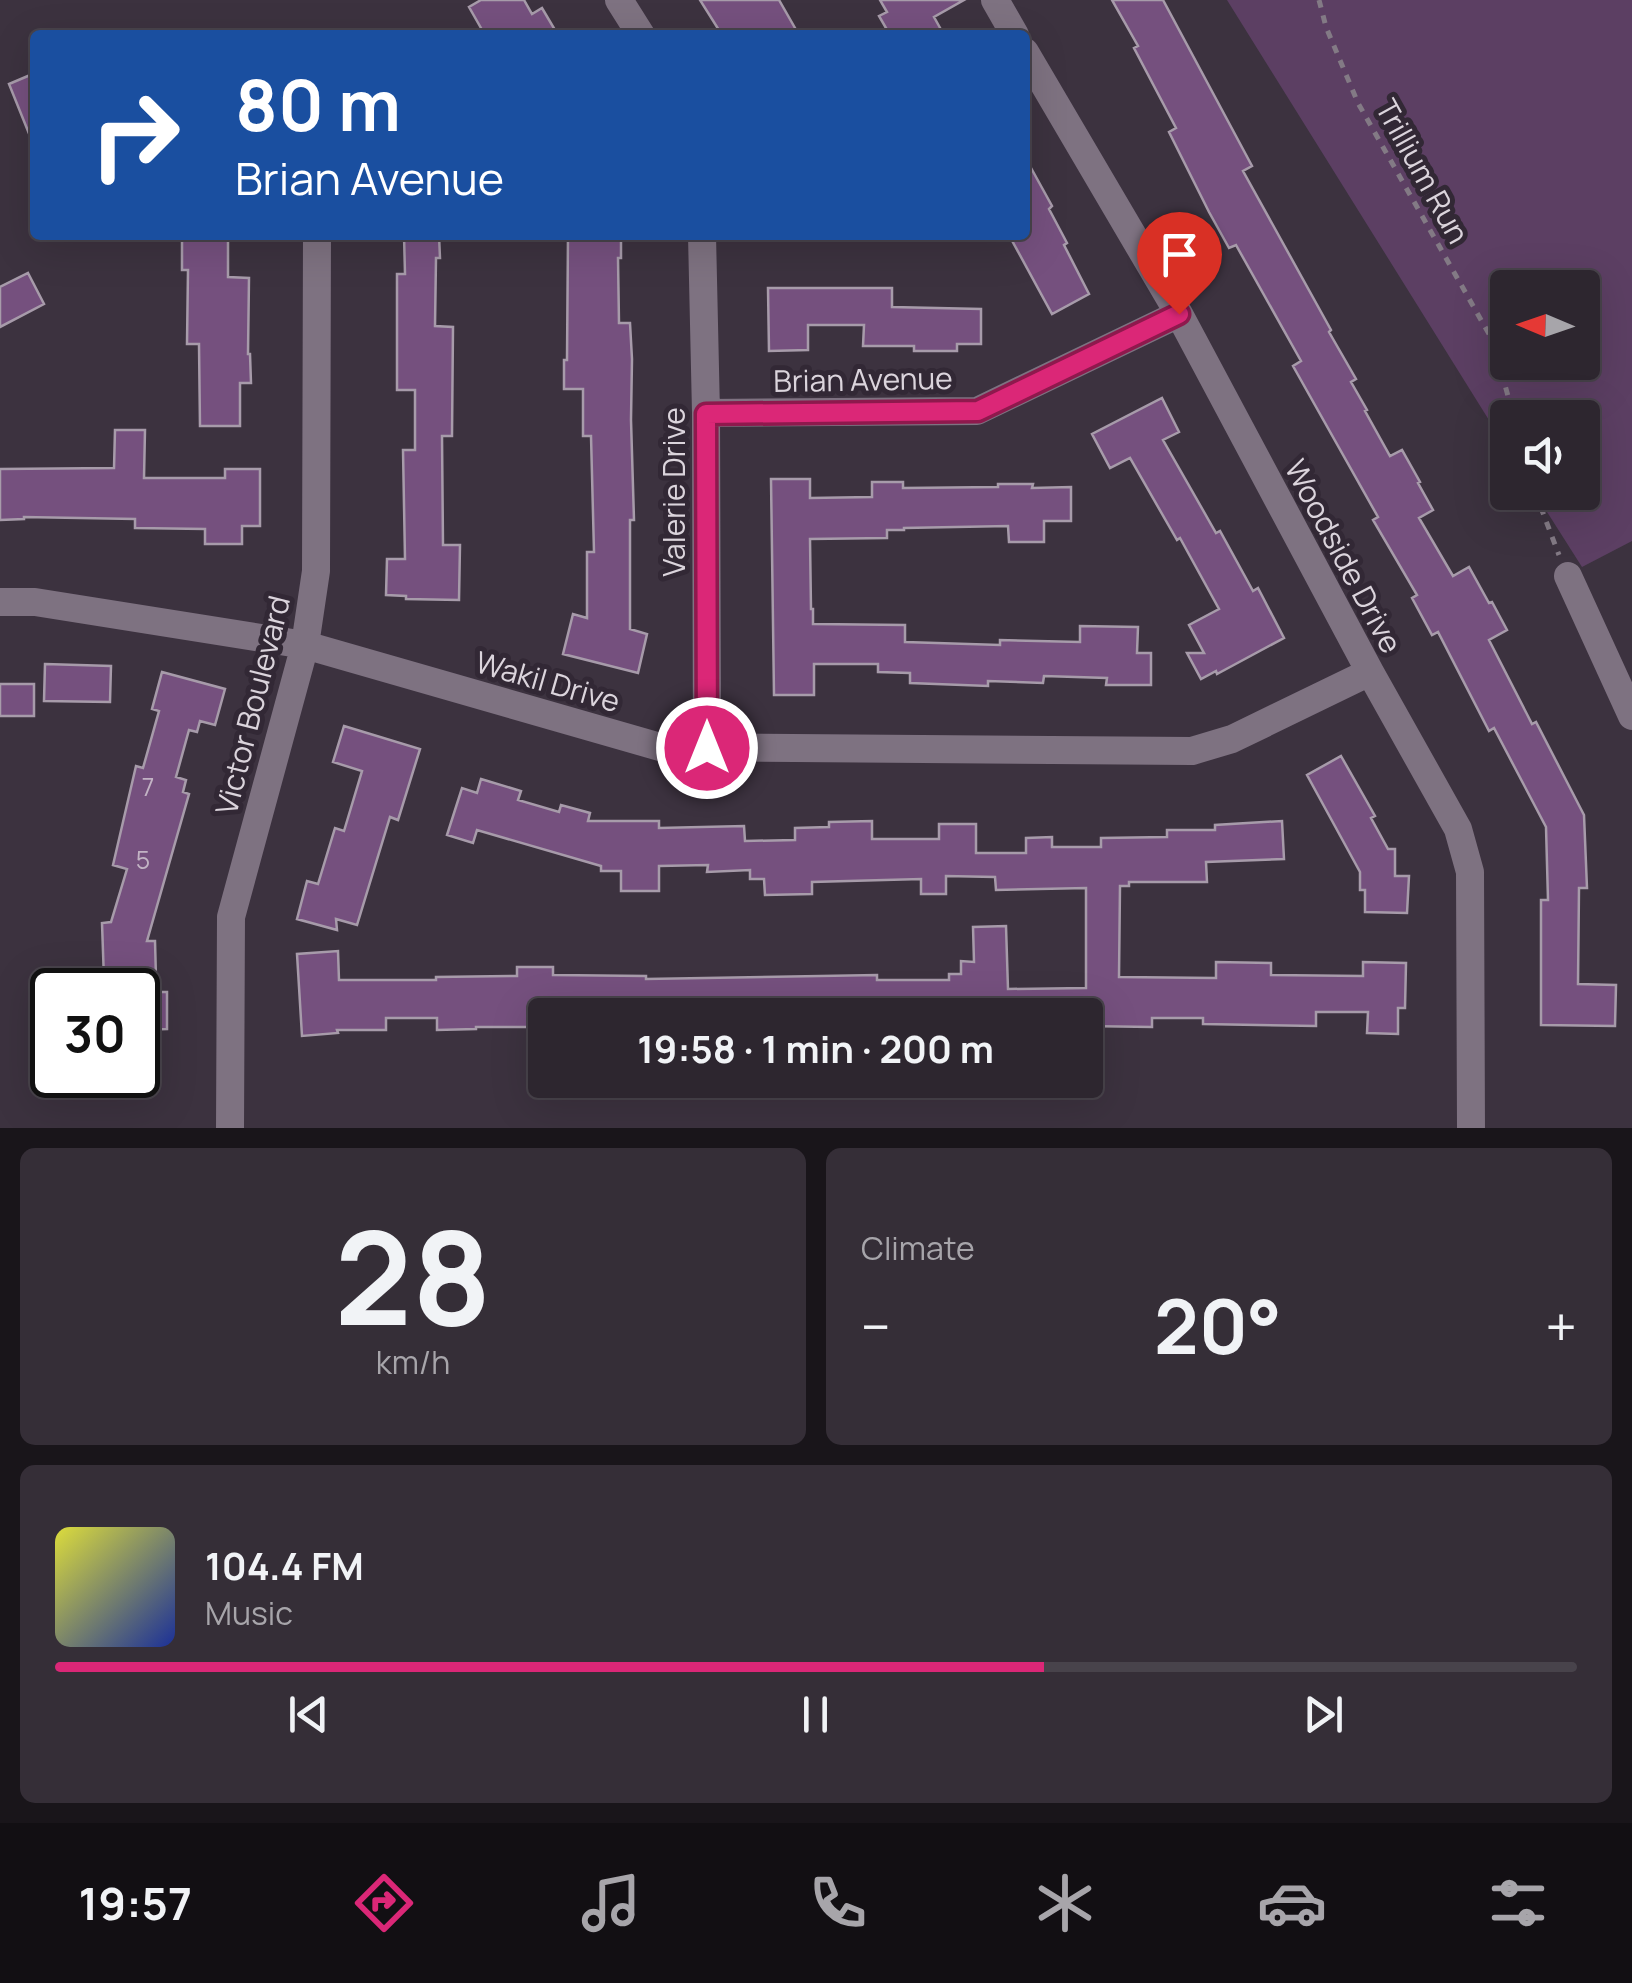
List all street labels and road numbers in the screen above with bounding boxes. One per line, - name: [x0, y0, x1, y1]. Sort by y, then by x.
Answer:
- street label: Trillium Run: [1367, 92, 1479, 250]
- street label: Brian Avenue: [773, 357, 953, 401]
- street label: Valerie Drive: [653, 407, 694, 577]
- street label: Woodside Drive: [1276, 452, 1412, 660]
- street label: Victor Boulevard: [205, 591, 299, 819]
- street label: Wakil Drive: [471, 641, 625, 721]

